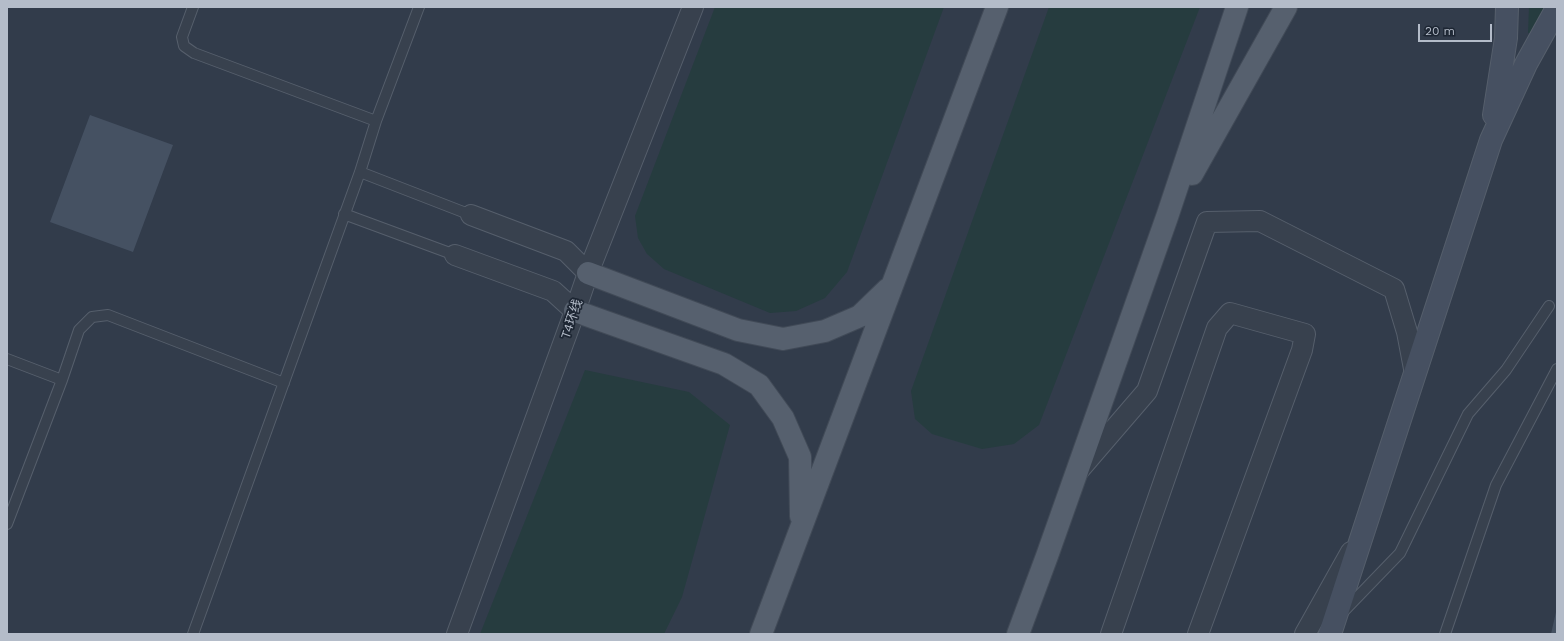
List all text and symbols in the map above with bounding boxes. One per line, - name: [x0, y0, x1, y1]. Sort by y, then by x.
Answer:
- scale bar: [1420, 16, 1494, 42]
- text: 20 m: [1425, 24, 1455, 38]
- street label: T4环线: [558, 297, 586, 341]

